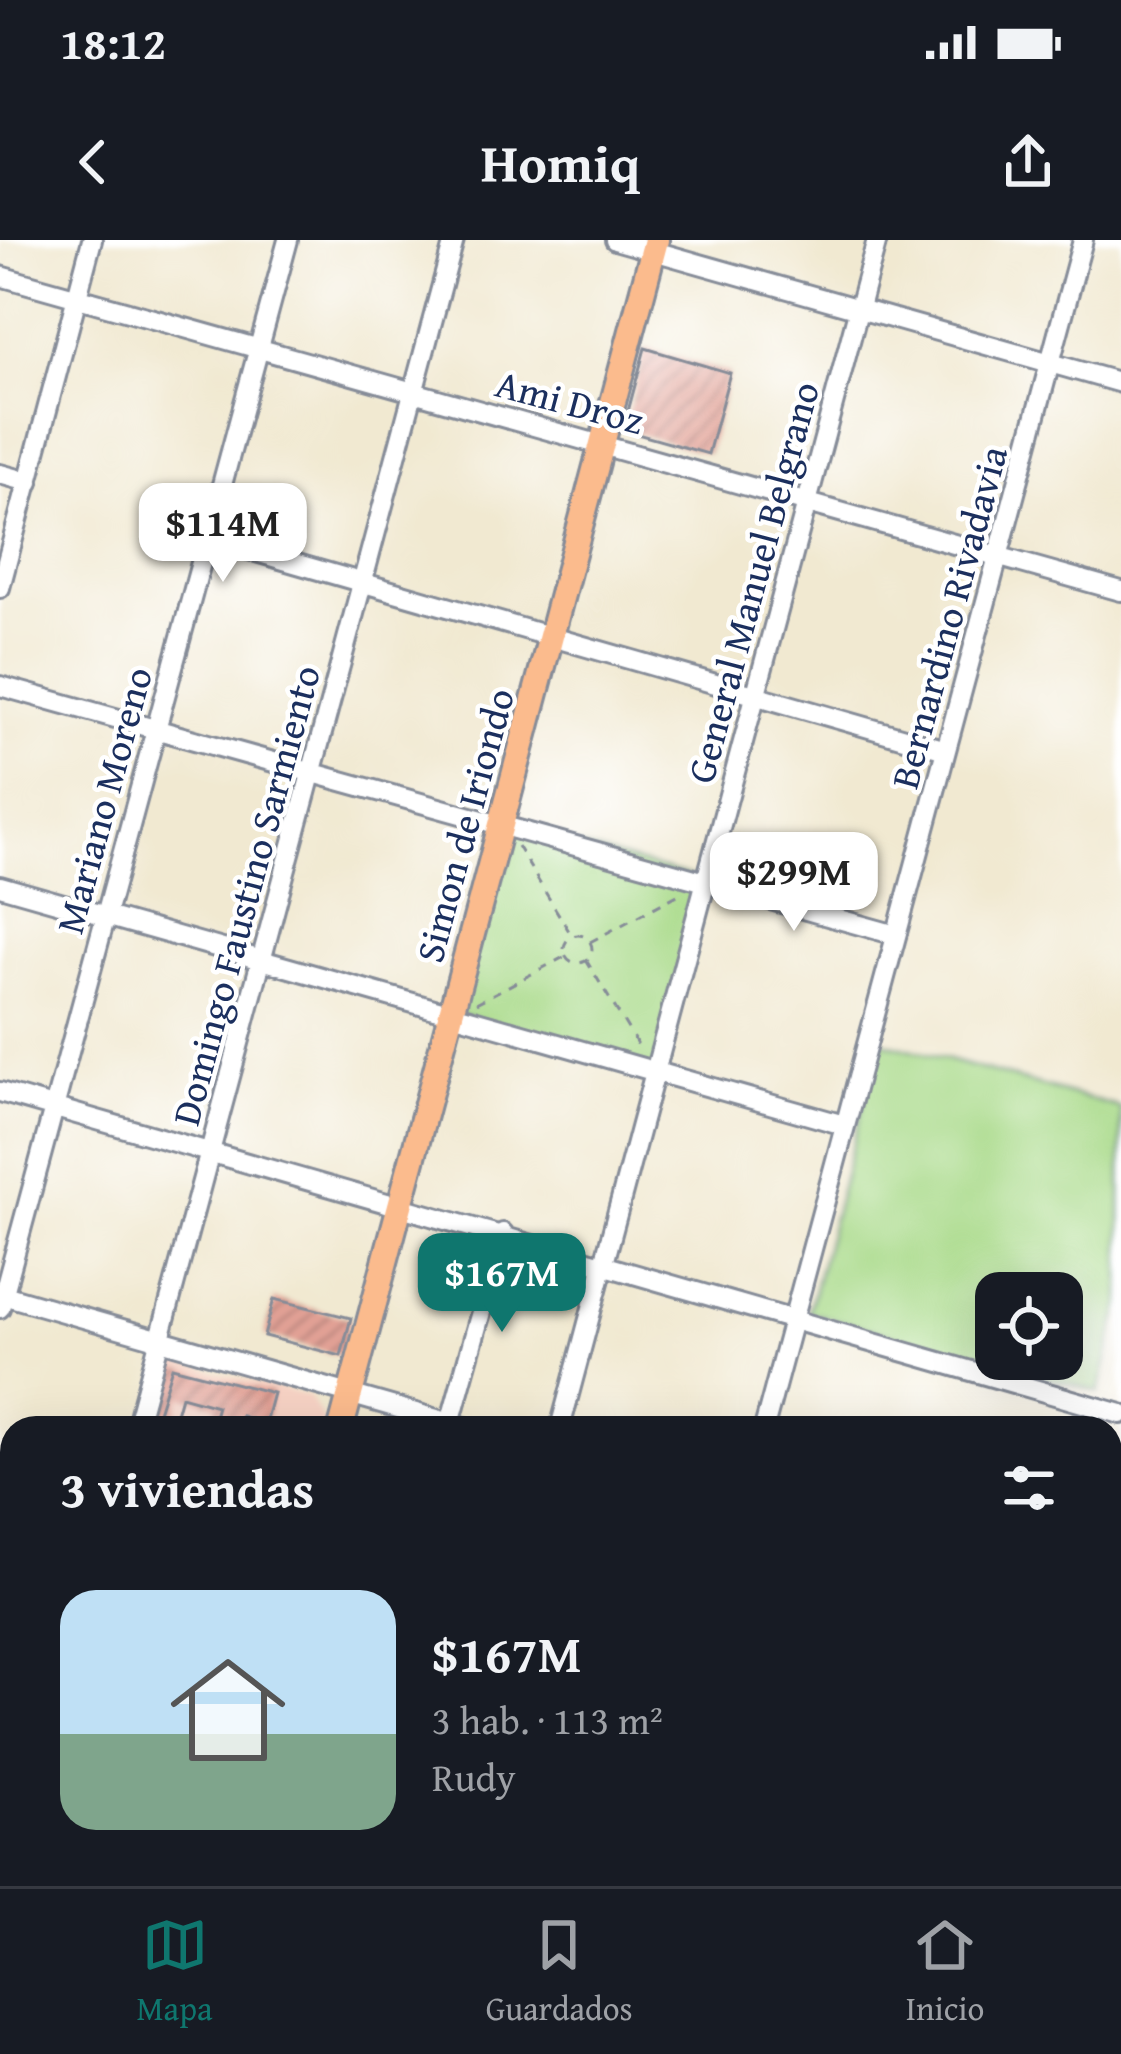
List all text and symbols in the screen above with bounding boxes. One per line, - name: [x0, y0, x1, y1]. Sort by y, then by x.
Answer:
- text: 18:12: [60, 10, 166, 75]
- text: Homiq: [481, 123, 640, 202]
- icon: back: [60, 129, 126, 195]
- icon: share: [995, 129, 1061, 195]
- street label: Ami Droz: [490, 354, 650, 448]
- street label: General Manuel Belgrano: [671, 375, 833, 789]
- street label: Bernardino Rivadavia: [875, 439, 1021, 795]
- pin: $114M: [139, 483, 307, 585]
- text: $114M: [166, 493, 280, 550]
- street label: Domingo Faustino Sarmiento: [156, 659, 334, 1131]
- street label: Mariano Moreno: [40, 660, 166, 940]
- street label: Simon de Iriondo: [400, 682, 528, 968]
- pin: $299M: [710, 832, 878, 934]
- text: $299M: [737, 842, 851, 899]
- pin: $167M: [418, 1233, 586, 1335]
- text: $167M: [445, 1243, 559, 1300]
- map controls: [975, 1272, 1083, 1380]
- button: locate: [975, 1272, 1083, 1380]
- text: 3 viviendas: [60, 1451, 314, 1526]
- icon: filters: [996, 1455, 1062, 1521]
- text: $167M: [432, 1616, 582, 1691]
- icon: home: [156, 1638, 300, 1782]
- text: 3 hab. · 113 m²: [432, 1691, 663, 1748]
- text: Rudy: [432, 1748, 516, 1805]
- tab: Mapa: [137, 1912, 213, 2032]
- tab: Guardados: [486, 1912, 633, 2032]
- tab: Inicio: [906, 1912, 984, 2032]

